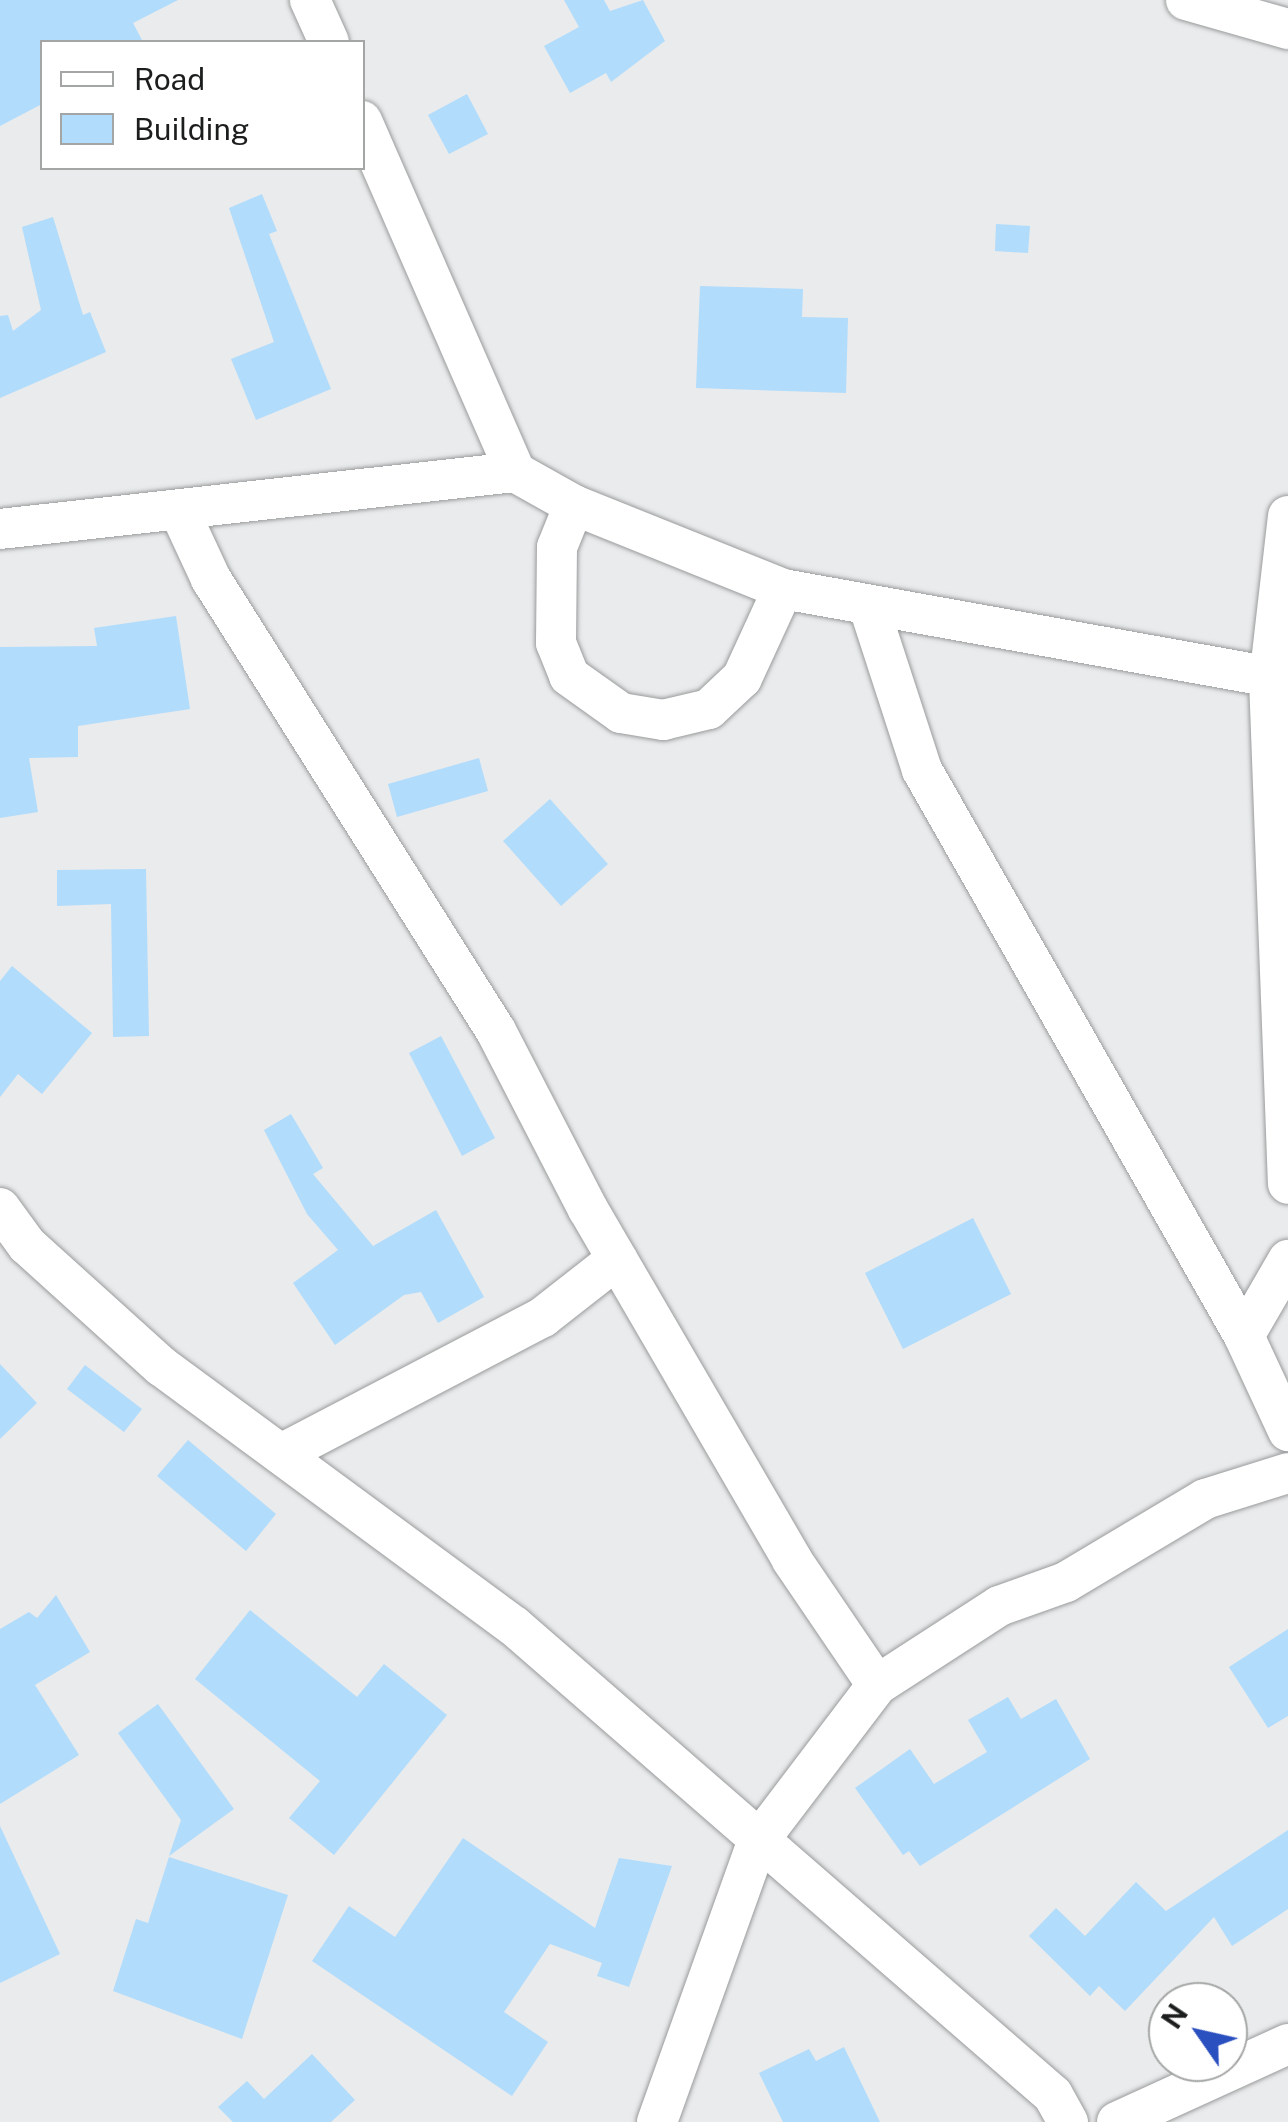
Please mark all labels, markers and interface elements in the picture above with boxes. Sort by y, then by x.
legend [40,40,365,170]
text: Road [134,61,205,97]
text: Building [134,111,249,147]
north arrow [1148,1982,1248,2082]
text: N [1155,1998,1194,2034]

